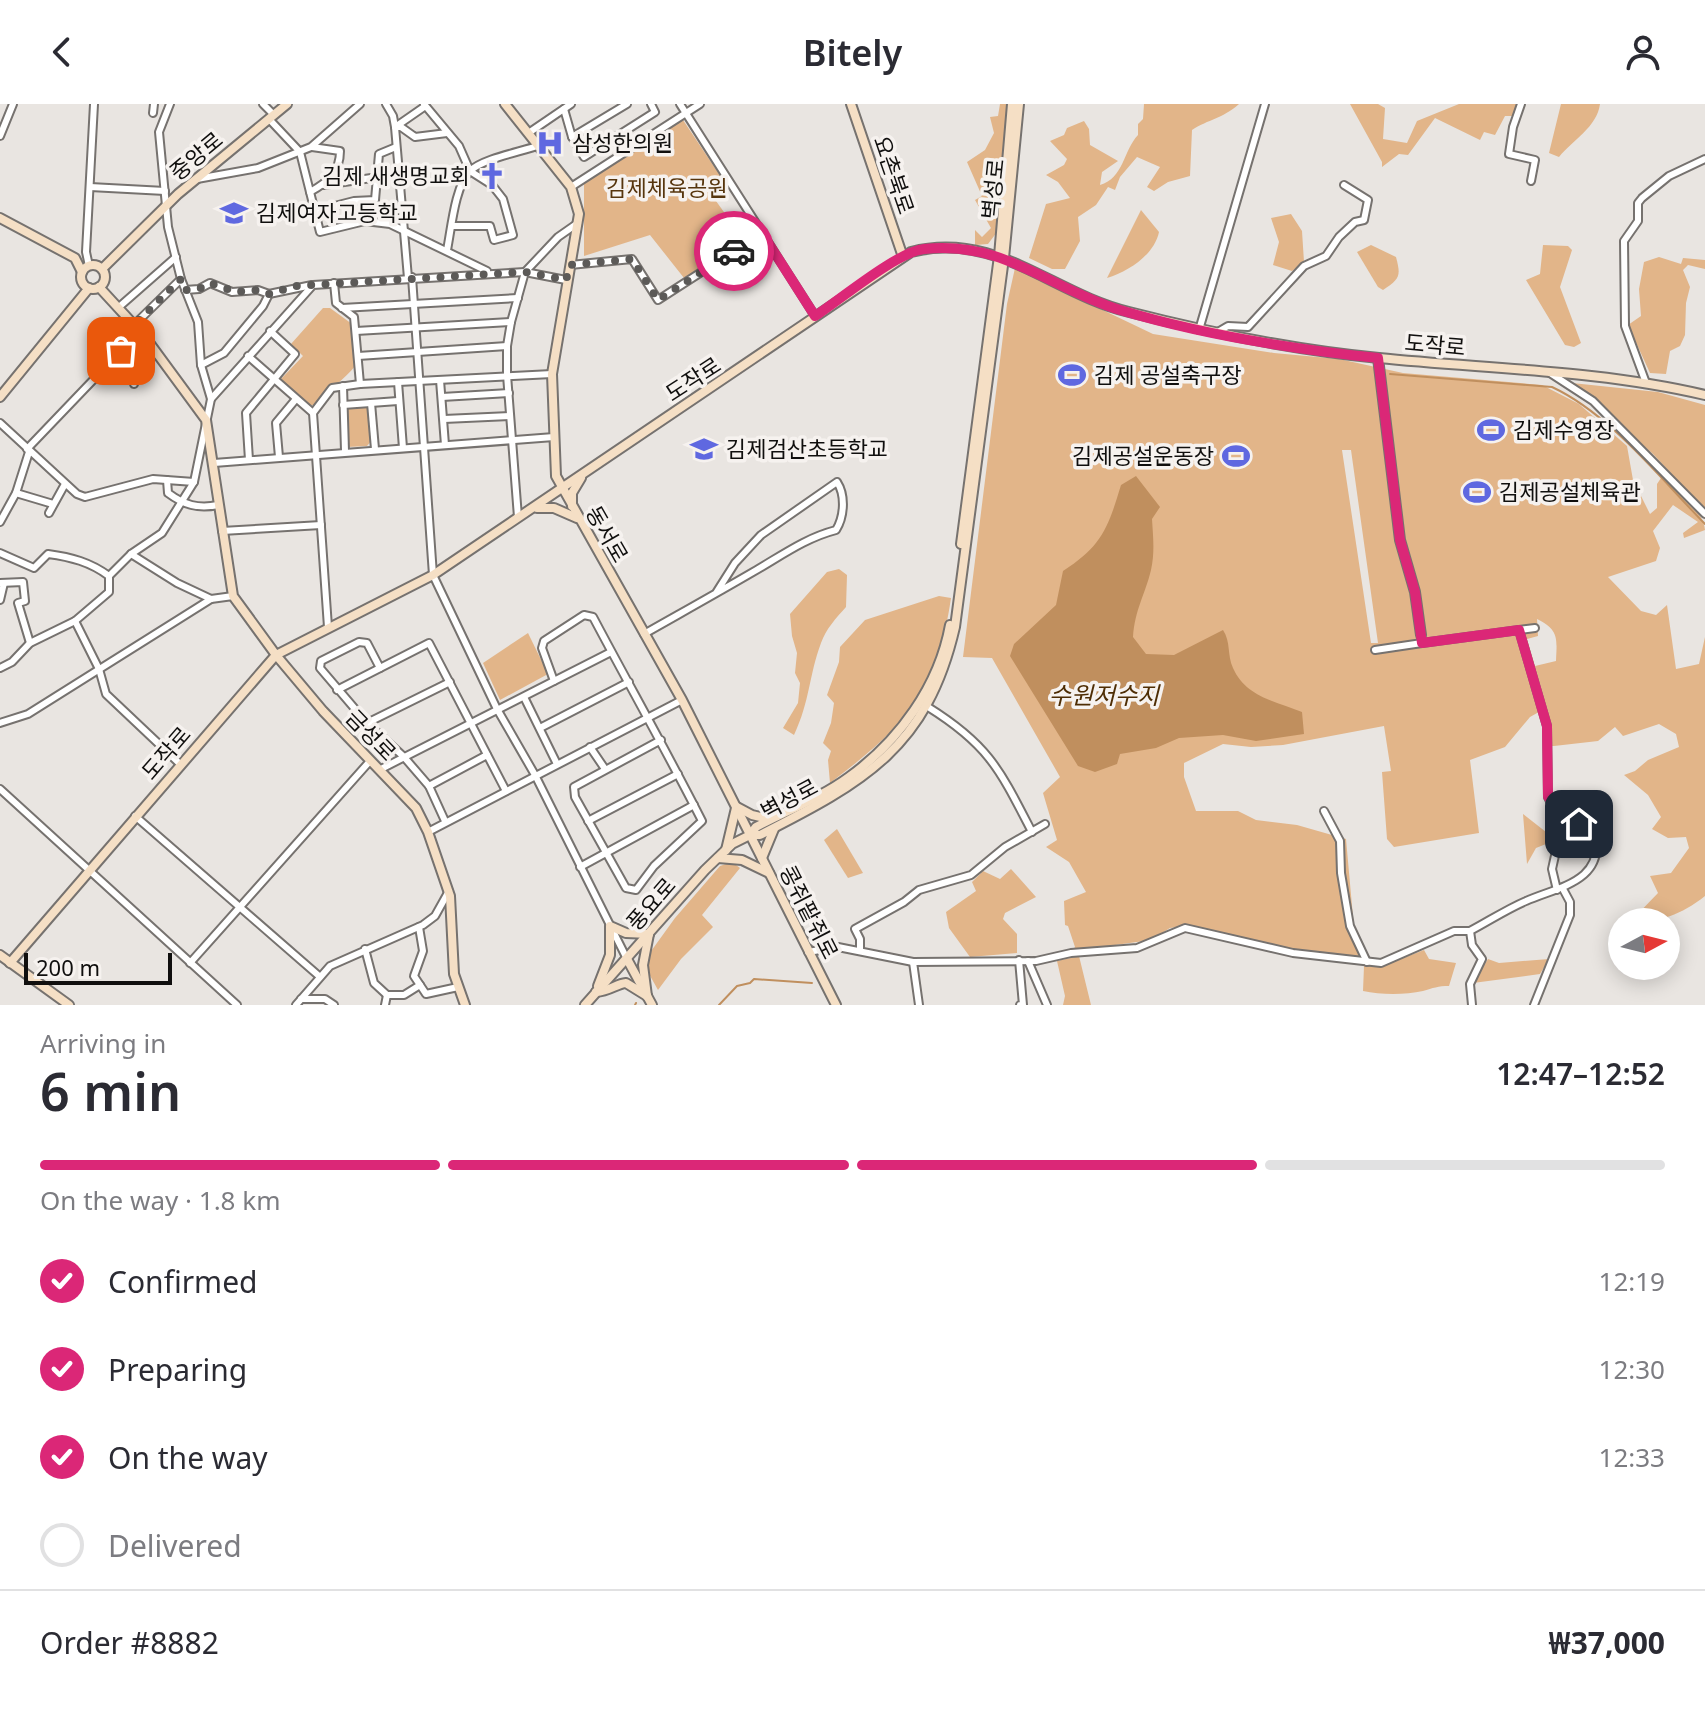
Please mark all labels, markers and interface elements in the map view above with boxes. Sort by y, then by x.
text: Bitely [803,28,902,77]
icon: back [40,30,84,74]
icon: person [1621,30,1665,74]
street label: 중앙로 [162,124,228,186]
place label: 삼성한의원 [572,127,673,157]
hospital icon: 삼성한의원 [535,128,565,158]
street label: 요촌북로 [868,132,922,218]
street label: 벽성로 [974,157,1010,221]
place label: 김제 새생명교회 [323,160,470,190]
church icon: 김제 새생명교회 [477,161,507,191]
park label: 김제체육공원 [606,172,728,202]
place label: 김제여자고등학교 [256,197,418,227]
school or university icon: 김제여자고등학교 [219,198,249,228]
courier [694,211,774,291]
icon: car [712,229,756,273]
pin [87,317,155,385]
street label: 도작로 [1404,326,1467,362]
icon: bag [99,329,143,373]
street label: 도작로 [659,349,726,407]
place label: 김제 공설축구장 [1094,359,1241,389]
sports icon: 김제 공설축구장 [1057,360,1087,390]
place label: 김제수영장 [1513,414,1614,444]
sports icon: 김제수영장 [1476,415,1506,445]
place label: 김제검산초등학교 [726,433,888,463]
school or university icon: 김제검산초등학교 [689,434,719,464]
place label: 김제공설운동장 [1072,440,1214,470]
sports icon: 김제공설운동장 [1221,441,1251,471]
place label: 김제공설체육관 [1499,476,1641,506]
sports icon: 김제공설체육관 [1462,477,1492,507]
street label: 동서로 [580,500,636,567]
water label: 수원저수지 [1049,678,1161,711]
street label: 금성로 [340,702,404,767]
street label: 도작로 [134,720,196,785]
street label: 벽성로 [755,771,822,826]
pin [1545,790,1613,858]
icon: home [1557,802,1601,846]
street label: 콩쥐팥쥐로 [774,860,846,963]
street label: 풍요로 [619,871,681,936]
north arrow [1608,908,1680,980]
map controls [1608,908,1680,980]
scale bar [24,949,172,985]
text: 200 m [36,952,100,982]
text: Arriving in [40,1025,166,1061]
text: 12:47–12:52 [1496,1053,1665,1094]
text: 6 min [40,1055,181,1126]
text: On the way · 1.8 km [40,1182,280,1218]
icon: check [40,1259,84,1303]
text: Confirmed [108,1261,258,1302]
text: 12:19 [1599,1263,1665,1299]
icon: check [40,1347,84,1391]
text: Preparing [108,1349,247,1390]
text: 12:30 [1599,1351,1665,1387]
icon: check [40,1435,84,1479]
text: On the way [108,1437,268,1478]
text: 12:33 [1599,1439,1665,1475]
text: Delivered [108,1525,242,1566]
text: Order #8882 [40,1622,219,1663]
text: ₩37,000 [1549,1622,1665,1663]

